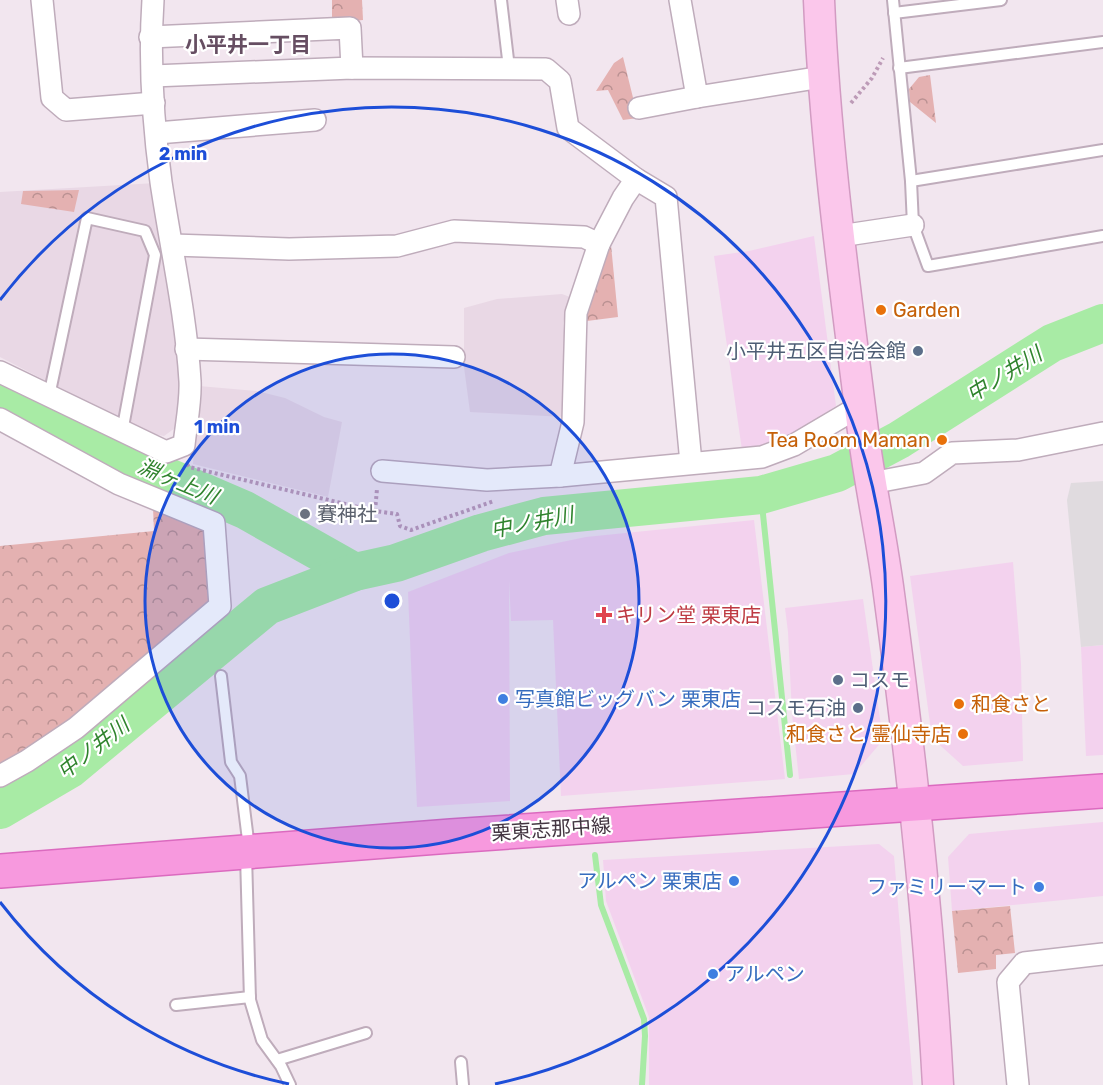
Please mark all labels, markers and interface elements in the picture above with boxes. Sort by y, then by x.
district label: 小平井一丁目 [185,32,311,57]
text: 2 min [159,143,207,165]
place label: Garden [893,298,960,322]
marker: Garden [874,303,888,317]
place label: 小平井五区自治会館 [726,339,906,363]
water label: 中ノ井川 [962,340,1048,407]
marker: 小平井五区自治会館 [911,344,925,358]
text: 1 min [194,416,240,438]
place label: Tea Room Maman [767,428,930,452]
marker: Tea Room Maman [935,433,949,447]
water label: 淵ヶ上川 [134,453,223,510]
water label: 中ノ井川 [488,501,578,542]
place label: 賽神社 [317,502,377,526]
marker: 賽神社 [298,507,312,521]
centre of rings [382,591,402,611]
place label: キリン堂 栗東店 [616,603,761,627]
marker: キリン堂 栗東店 [597,608,611,622]
place label: コスモ [850,668,910,692]
marker: コスモ [831,673,845,687]
place label: 写真館ビッグバン 栗東店 [515,687,741,711]
marker: 写真館ビッグバン 栗東店 [496,692,510,706]
place label: 和食さと [971,692,1051,716]
place label: コスモ石油 [746,696,846,720]
marker: 和食さと [952,697,966,711]
marker: コスモ石油 [851,701,865,715]
water label: 中ノ井川 [52,711,135,784]
place label: 和食さと 霊仙寺店 [786,722,951,746]
marker: 和食さと 霊仙寺店 [956,727,970,741]
street label: 栗東志那中線 [490,813,612,845]
place label: アルペン 栗東店 [577,869,722,893]
marker: アルペン 栗東店 [727,874,741,888]
place label: ファミリーマート [867,875,1027,899]
marker: ファミリーマート [1032,880,1046,894]
place label: アルペン [725,962,805,986]
marker: アルペン [706,967,720,981]

